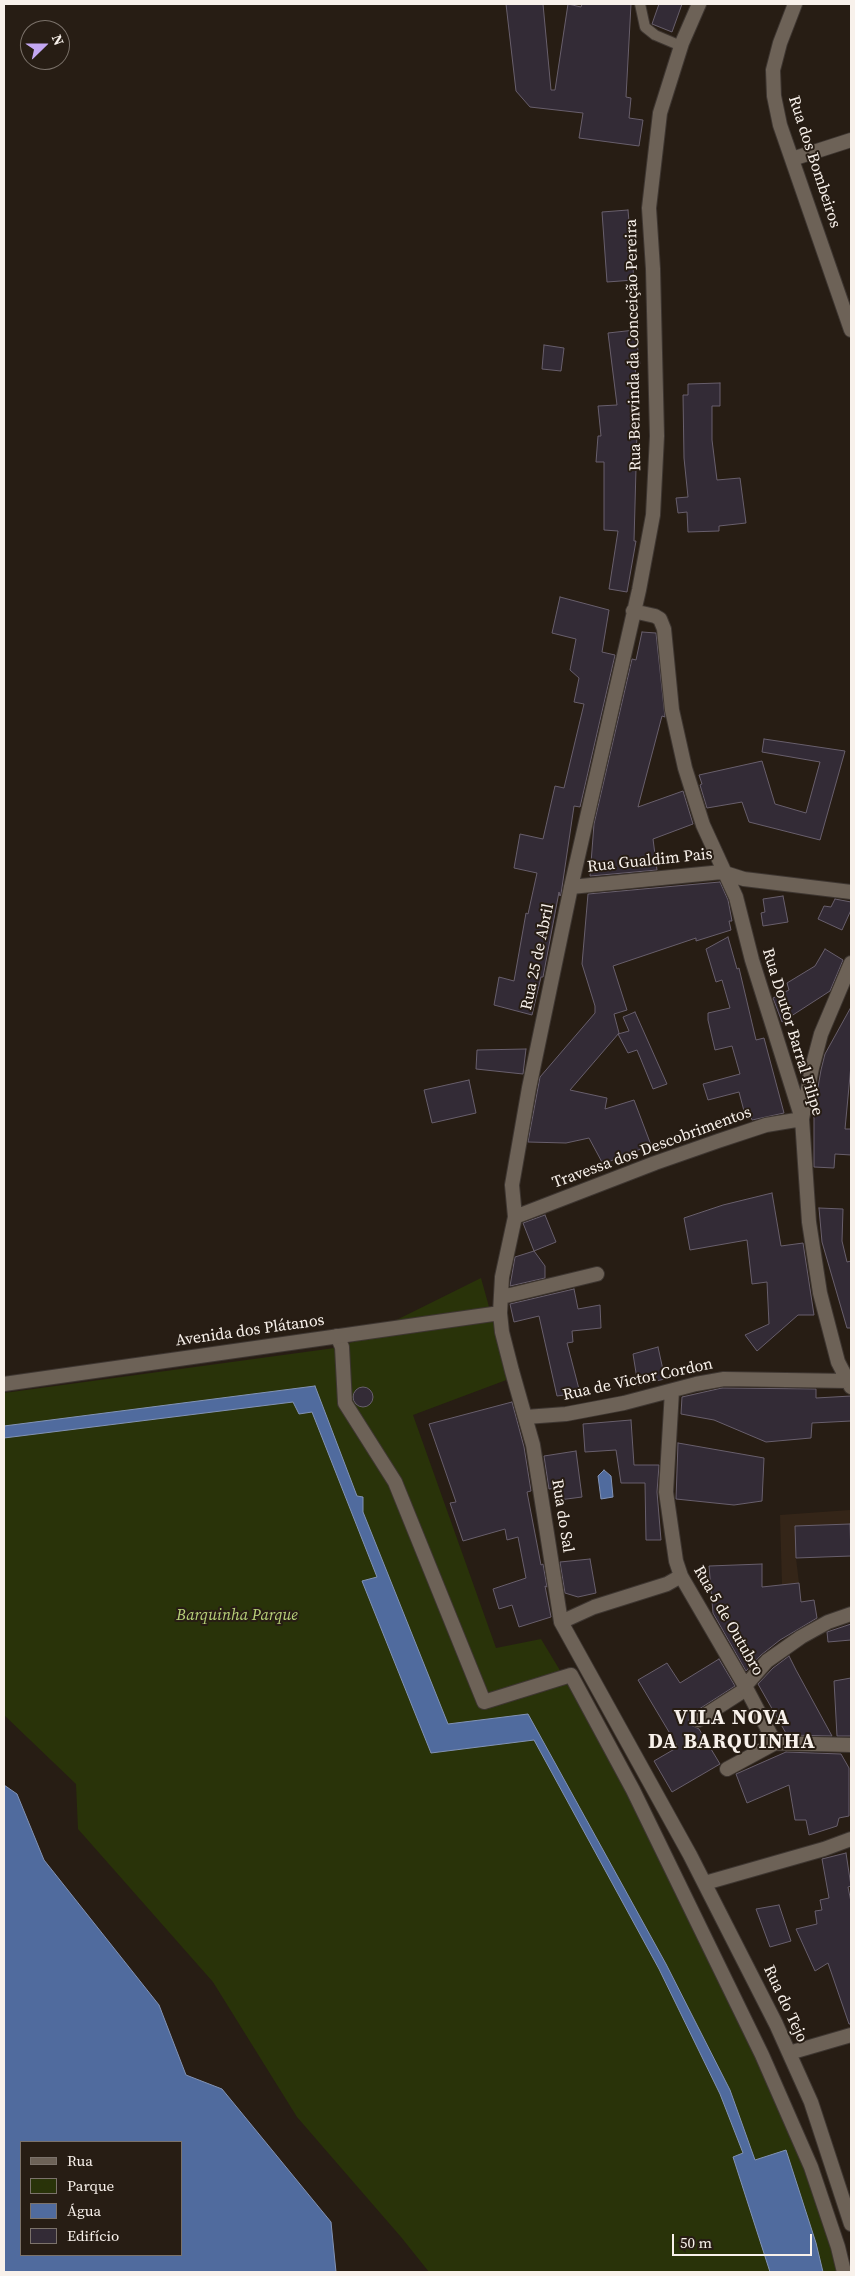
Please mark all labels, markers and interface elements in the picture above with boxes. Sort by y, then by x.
north arrow [20,20,70,70]
text: N [47,31,69,48]
street label: Rua dos Bombeiros [784,94,844,230]
street label: Rua Benvinda da Conceição Pereira [622,219,646,471]
street label: Rua Gualdim Pais [586,845,714,877]
street label: Rua 25 de Abril [517,902,559,1012]
street label: Rua Doutor Barral Filipe [757,946,827,1118]
street label: Travessa dos Descobrimentos [550,1103,754,1193]
street label: Avenida dos Plátanos [174,1311,326,1351]
street label: Rua de Victor Cordon [561,1355,715,1405]
street label: Rua do Sal [547,1478,577,1554]
street label: Rua 5 de Outubro [689,1563,767,1679]
park label: Barquinha Parque [176,1606,298,1626]
district label: VILA NOVA DA BARQUINHA [647,1706,817,1756]
street label: Rua do Tejo [759,1962,811,2046]
legend [20,2141,182,2256]
text: Rua [67,2150,93,2171]
text: Parque [67,2175,114,2196]
text: Água [67,2200,101,2221]
scale bar [675,2224,815,2256]
text: Edifício [67,2225,119,2246]
text: 50 m [680,2232,712,2253]

